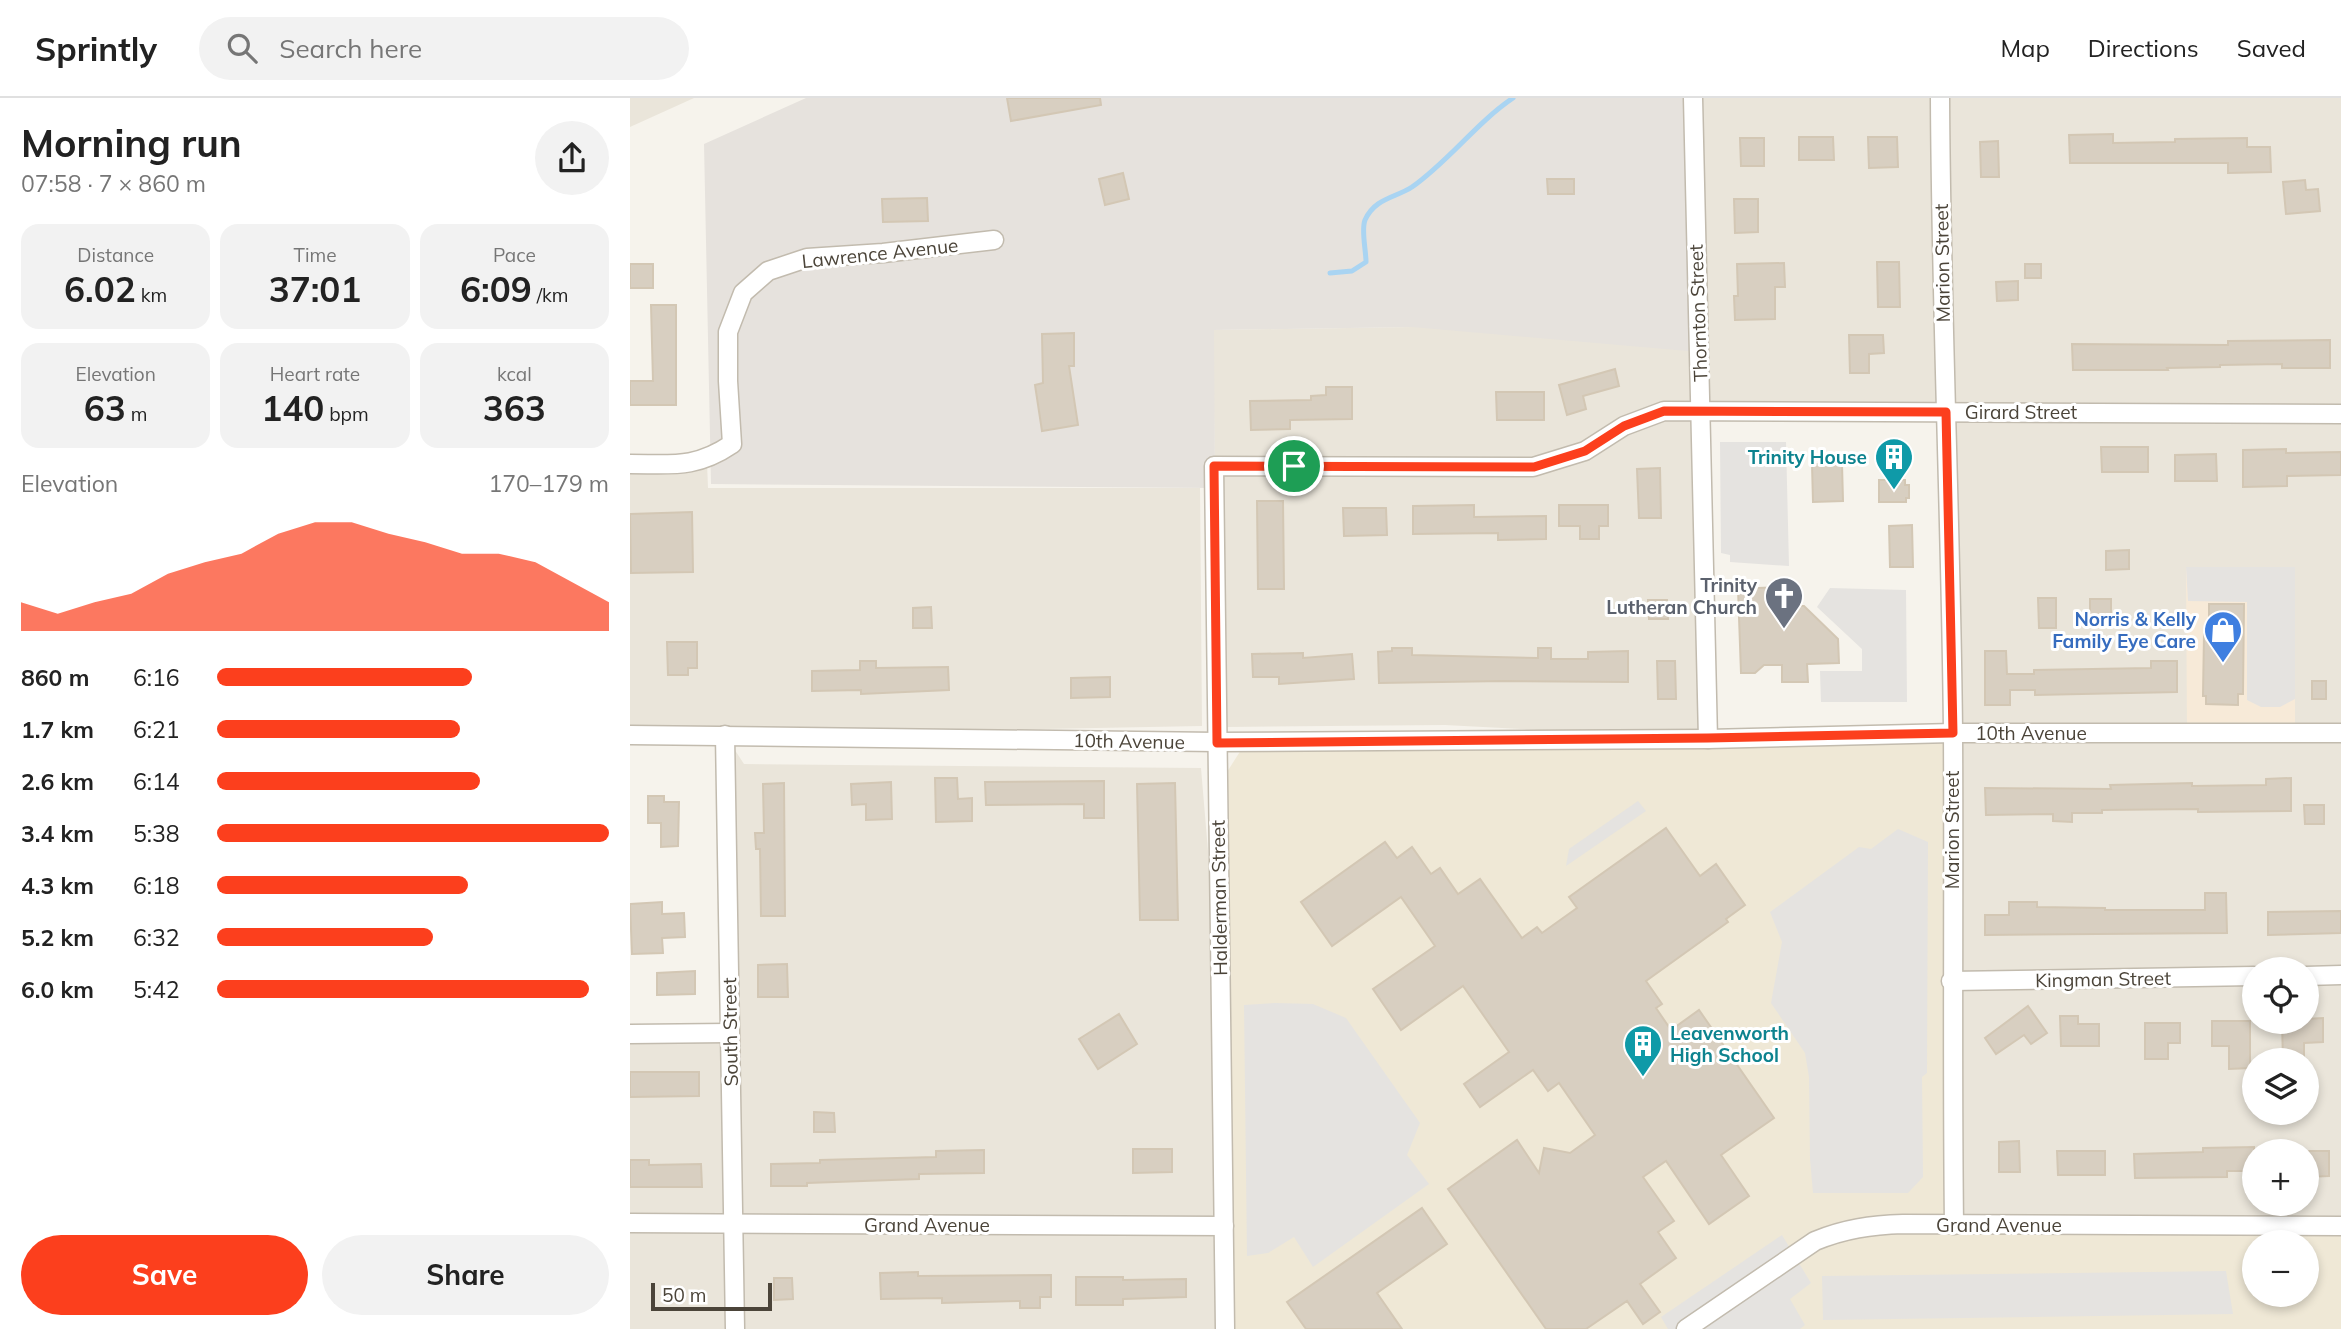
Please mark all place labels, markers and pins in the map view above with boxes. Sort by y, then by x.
pin [1264,436,1324,496]
building icon: Trinity House [1873,436,1915,491]
place label: Trinity House [1748,445,1867,469]
place label: Trinity Lutheran Church [1606,573,1758,619]
church icon: Trinity Lutheran Church [1763,575,1805,630]
place label: Norris & Kelly Family Eye Care [2052,607,2197,653]
shop icon: Norris & Kelly Family Eye Care [2202,609,2244,664]
place label: Leavenworth High School [1670,1021,1789,1067]
building icon: Leavenworth High School [1622,1023,1664,1078]

